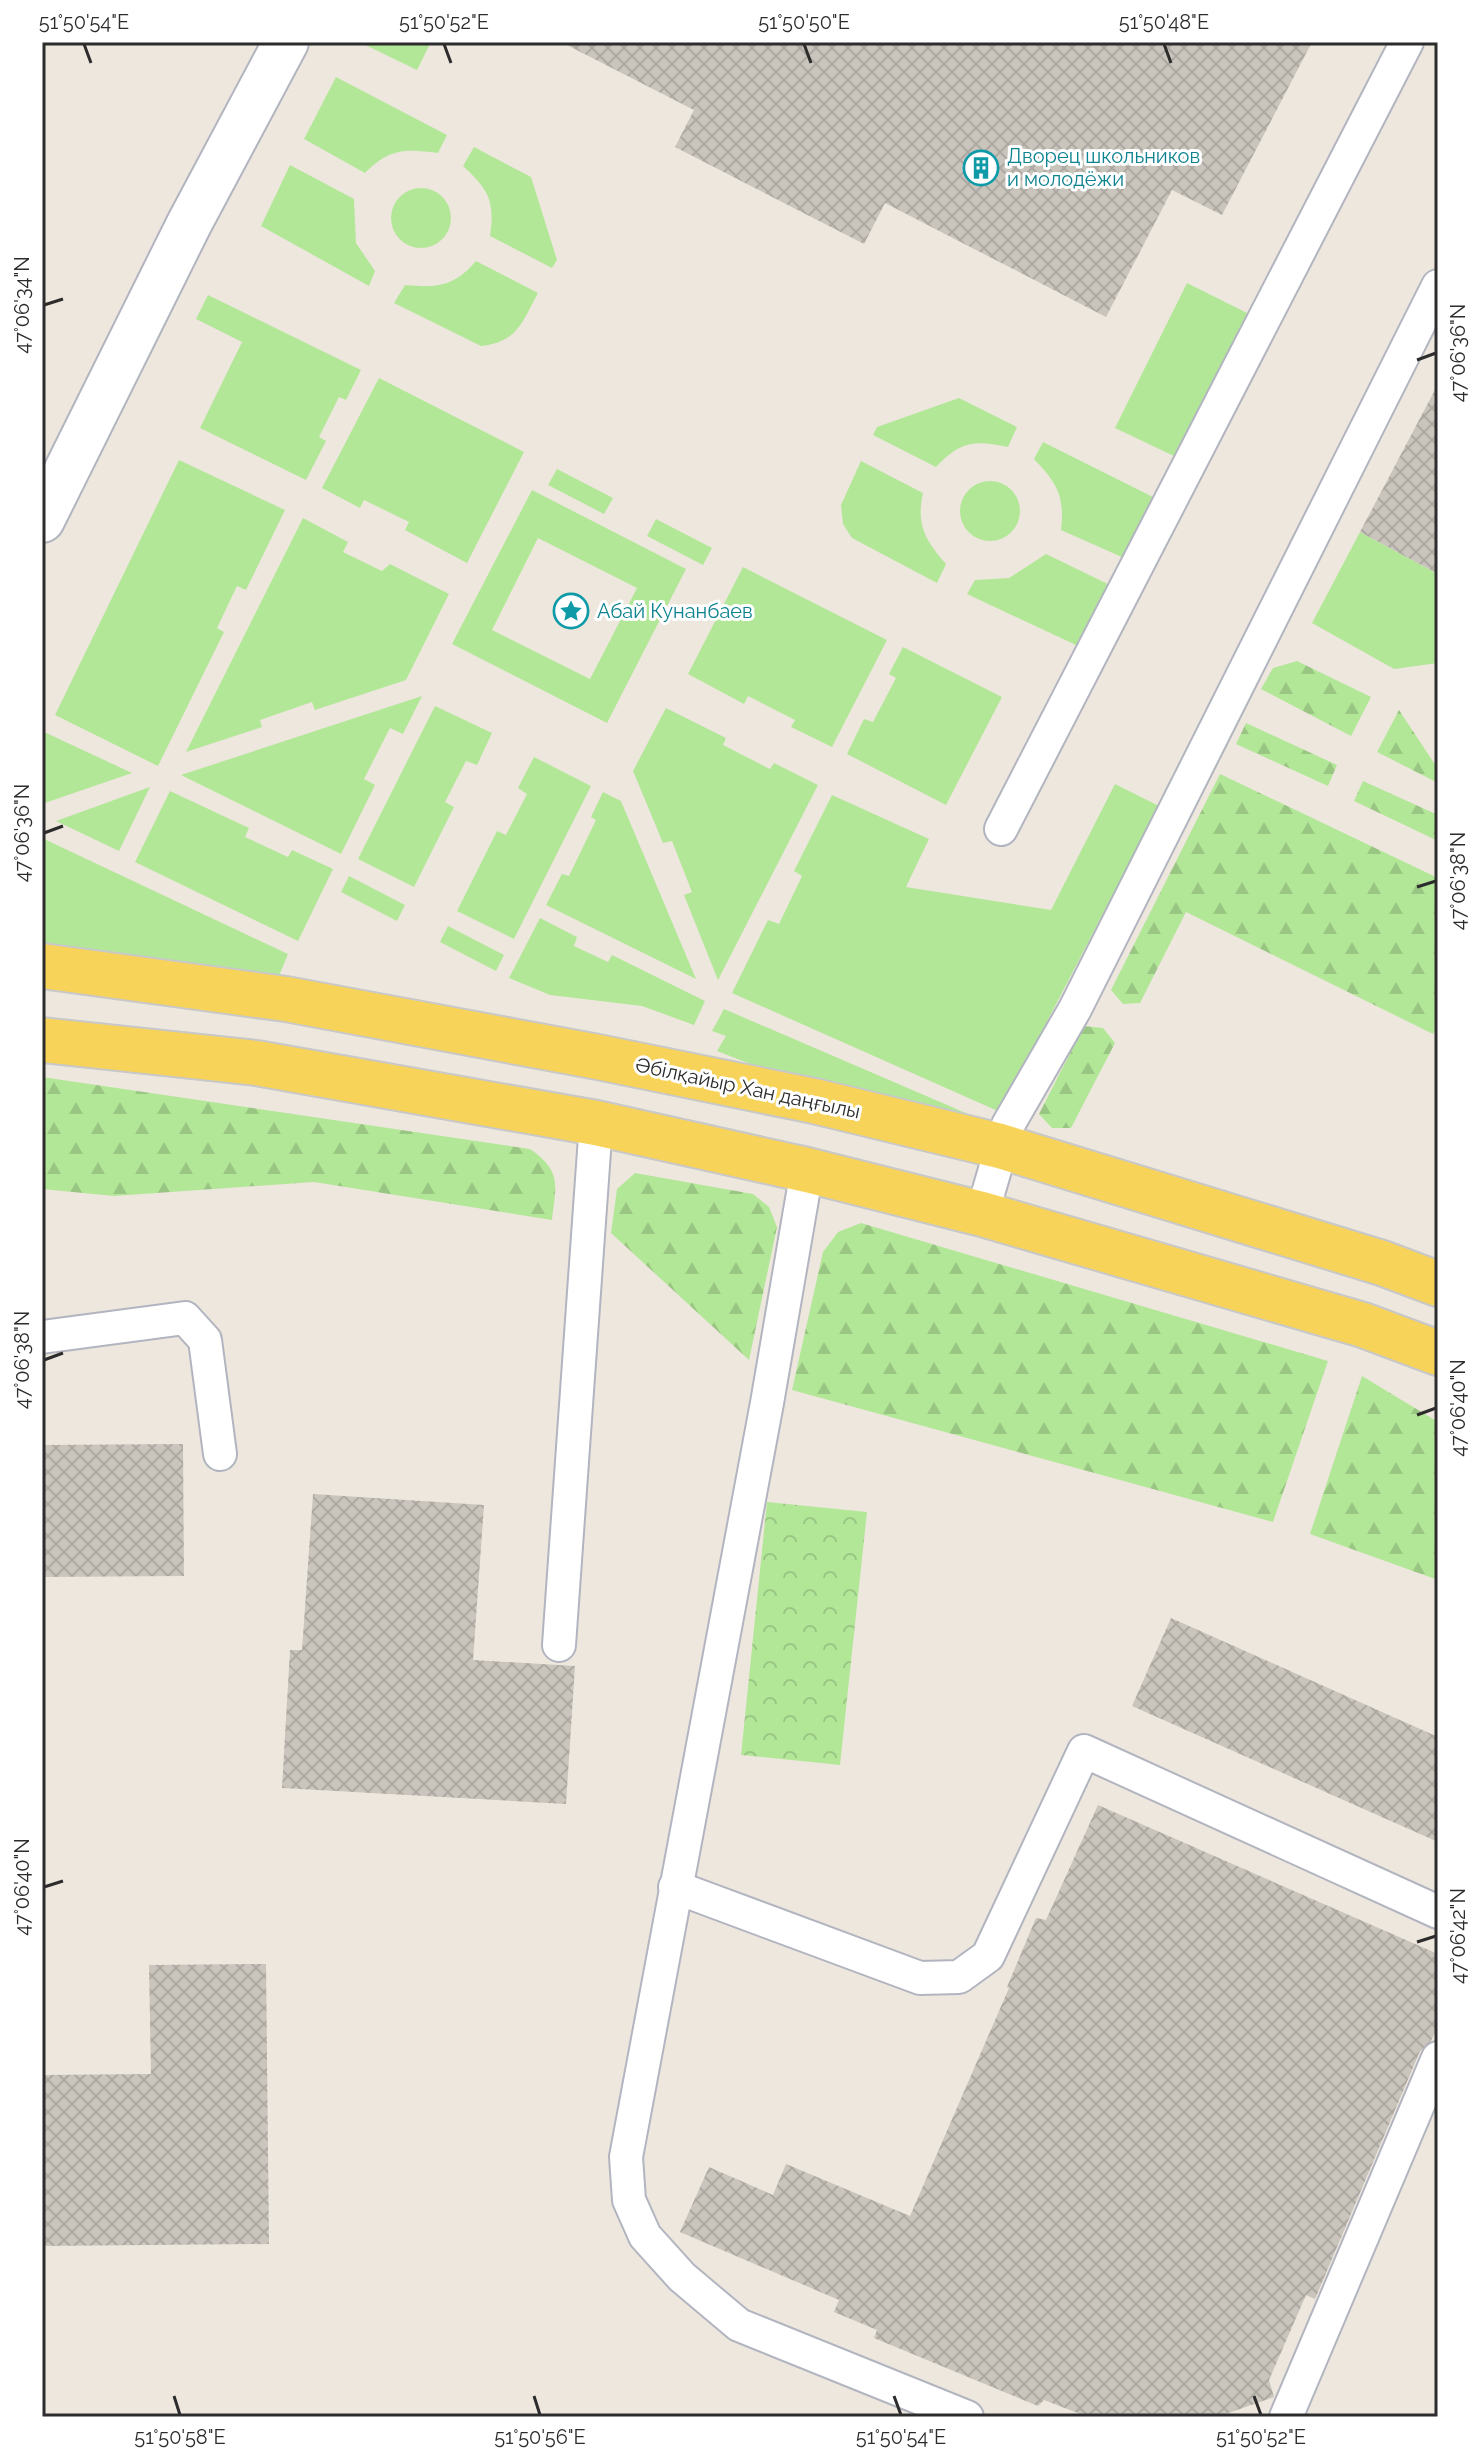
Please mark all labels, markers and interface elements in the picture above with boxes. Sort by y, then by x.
text: 51°50'54"E [39,10,129,34]
text: 51°50'52"E [399,10,489,34]
text: 51°50'50"E [758,10,850,34]
text: 51°50'48"E [1119,10,1209,34]
place label: Дворец школьников и молодёжи [1007,144,1200,191]
building icon: Дворец школьников и молодёжи [962,149,1000,187]
text: 47°06'34"N [10,256,34,354]
text: 47°06'36"N [1446,304,1470,402]
place icon: Абай Кунанбаев [552,592,590,630]
place label: Абай Кунанбаев [597,599,753,623]
text: 47°06'36"N [10,784,34,882]
text: 47°06'38"N [1446,832,1470,930]
street label: Әбілқайыр Хан даңғылы [634,1052,862,1124]
text: 47°06'38"N [10,1311,34,1409]
text: 47°06'40"N [1446,1359,1470,1457]
text: 47°06'40"N [10,1838,34,1936]
text: 47°06'42"N [1446,1888,1470,1984]
text: 51°50'58"E [134,2425,226,2449]
text: 51°50'56"E [494,2425,586,2449]
text: 51°50'54"E [856,2425,946,2449]
text: 51°50'52"E [1216,2425,1306,2449]

